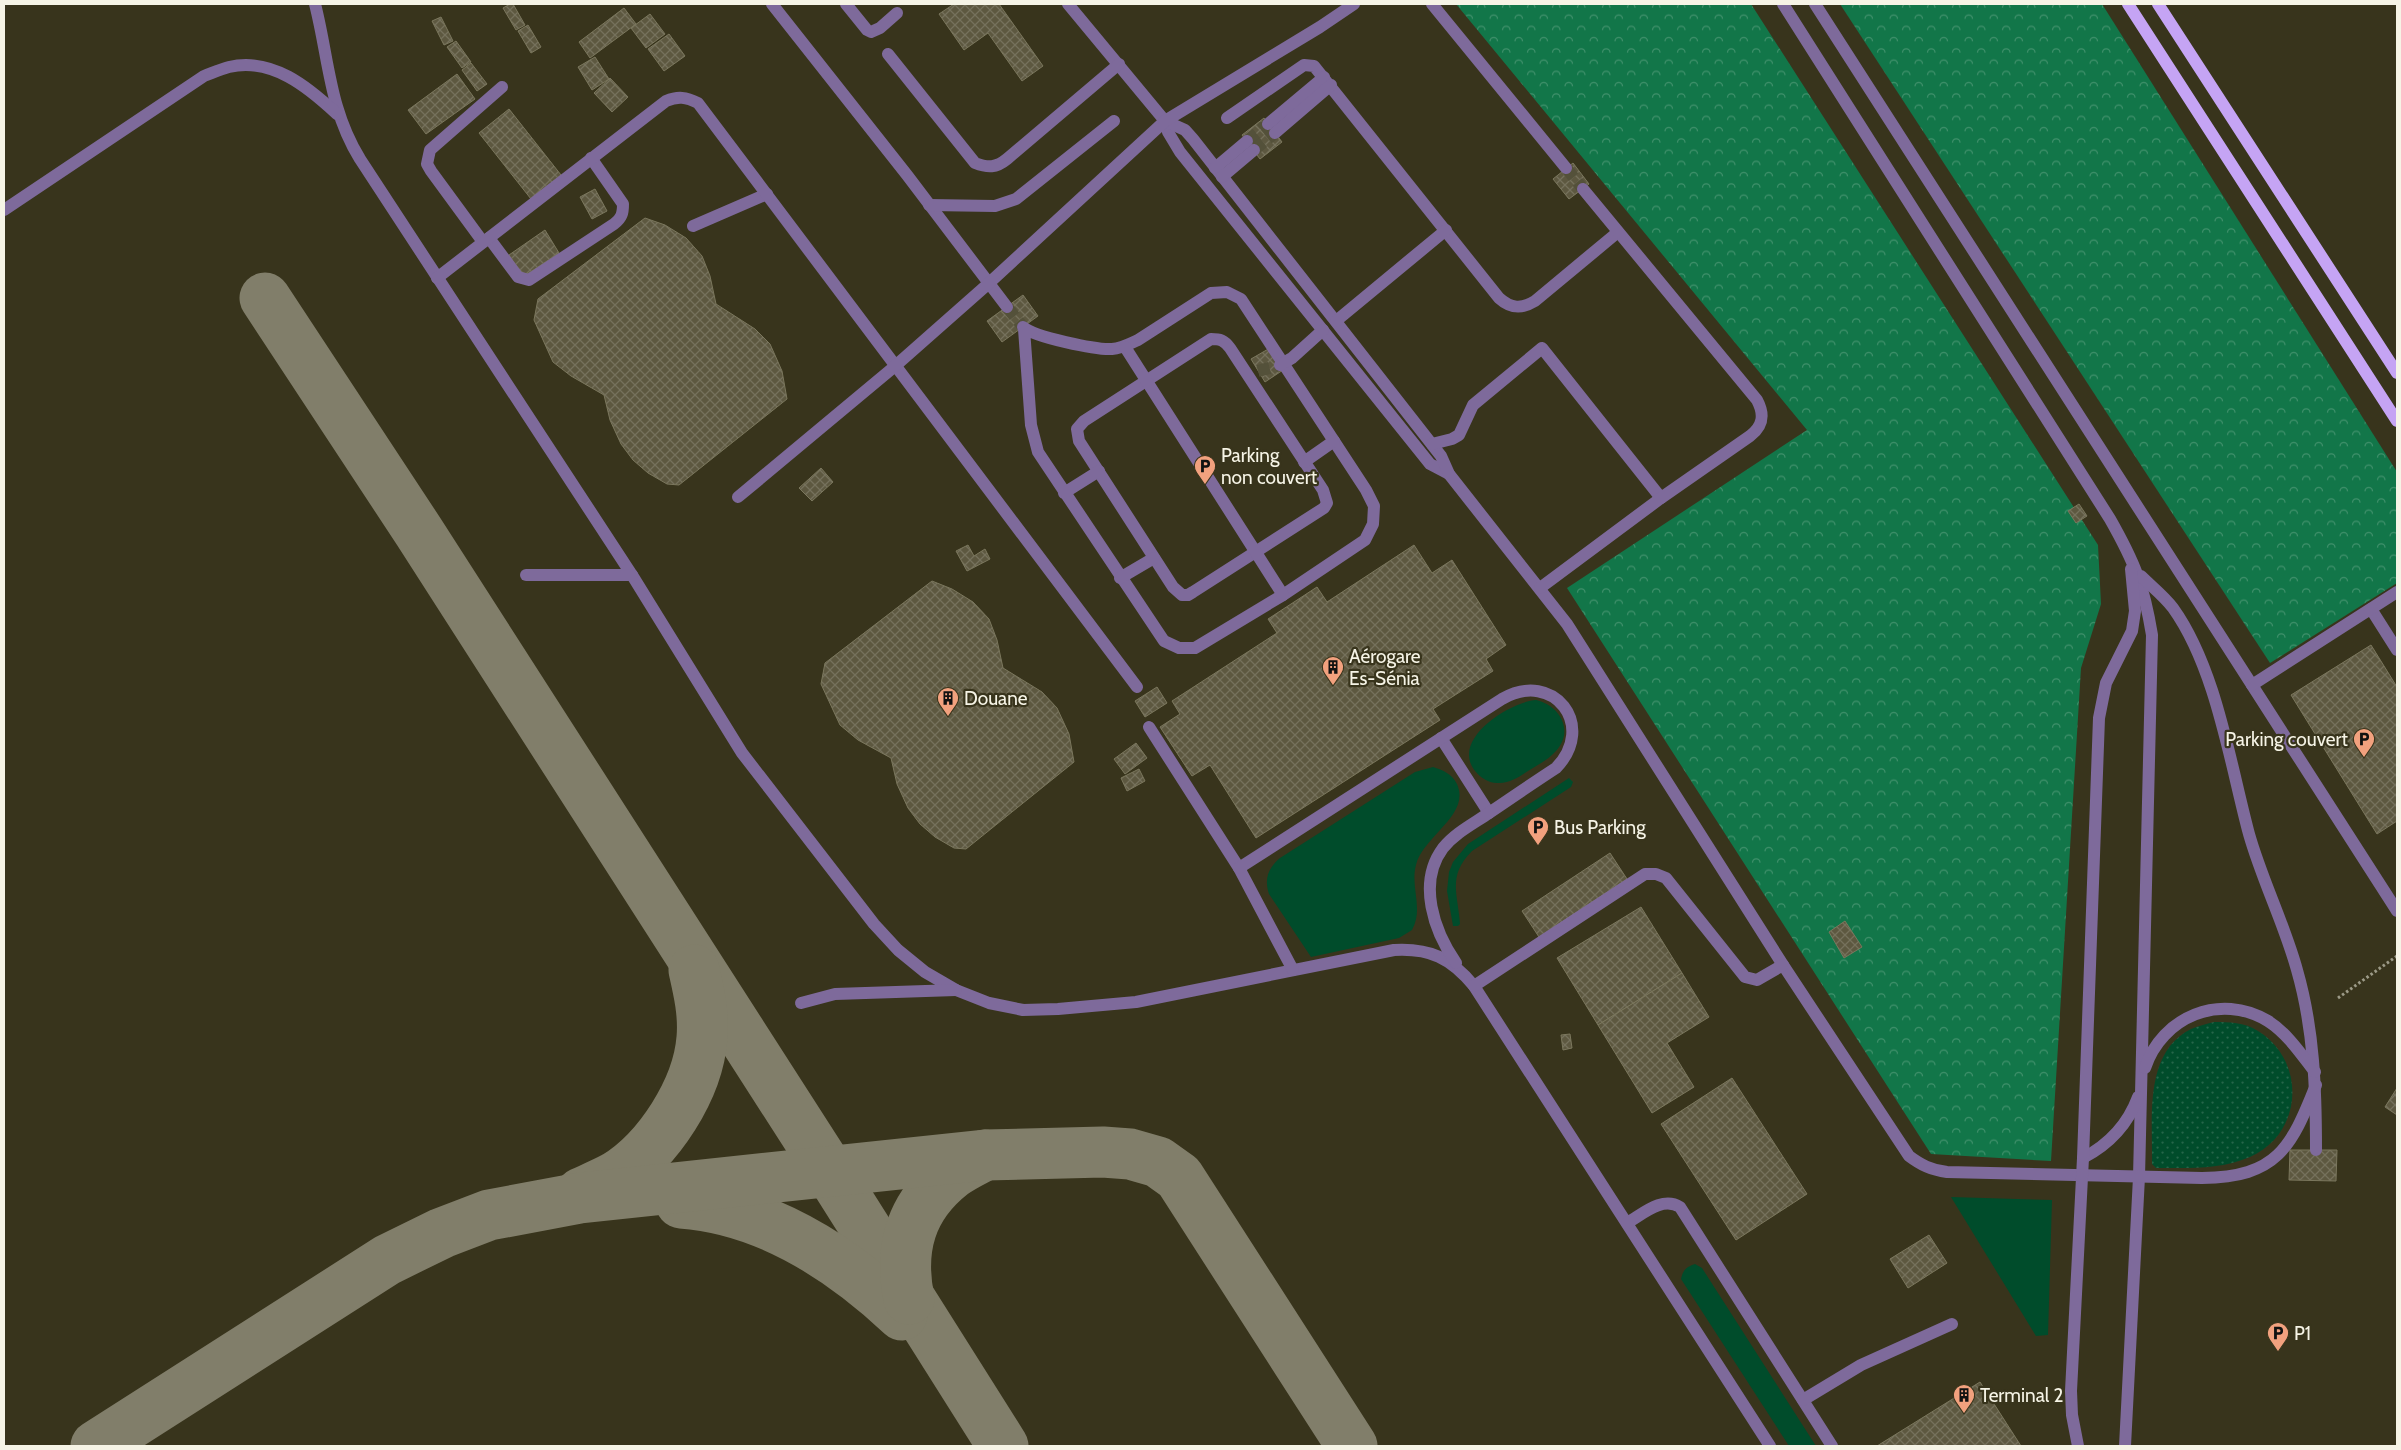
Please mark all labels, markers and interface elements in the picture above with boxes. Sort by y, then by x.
place label: Parking non couvert [1221,444,1318,489]
parking icon: Parking non couvert [1193,454,1217,485]
place label: Aérogare Es-Sénia [1349,645,1421,690]
building icon: Aérogare Es-Sénia [1321,655,1345,686]
building icon: Douane [936,686,960,717]
place label: Douane [964,687,1028,710]
parking icon: Parking couvert [2352,727,2376,758]
place label: Parking couvert [2225,728,2349,751]
parking icon: Bus Parking [1526,815,1550,846]
place label: Bus Parking [1554,816,1646,839]
parking icon: P1 [2266,1321,2290,1352]
place label: P1 [2294,1322,2311,1345]
building icon: Terminal 2 [1952,1383,1976,1414]
place label: Terminal 2 [1980,1384,2064,1407]

